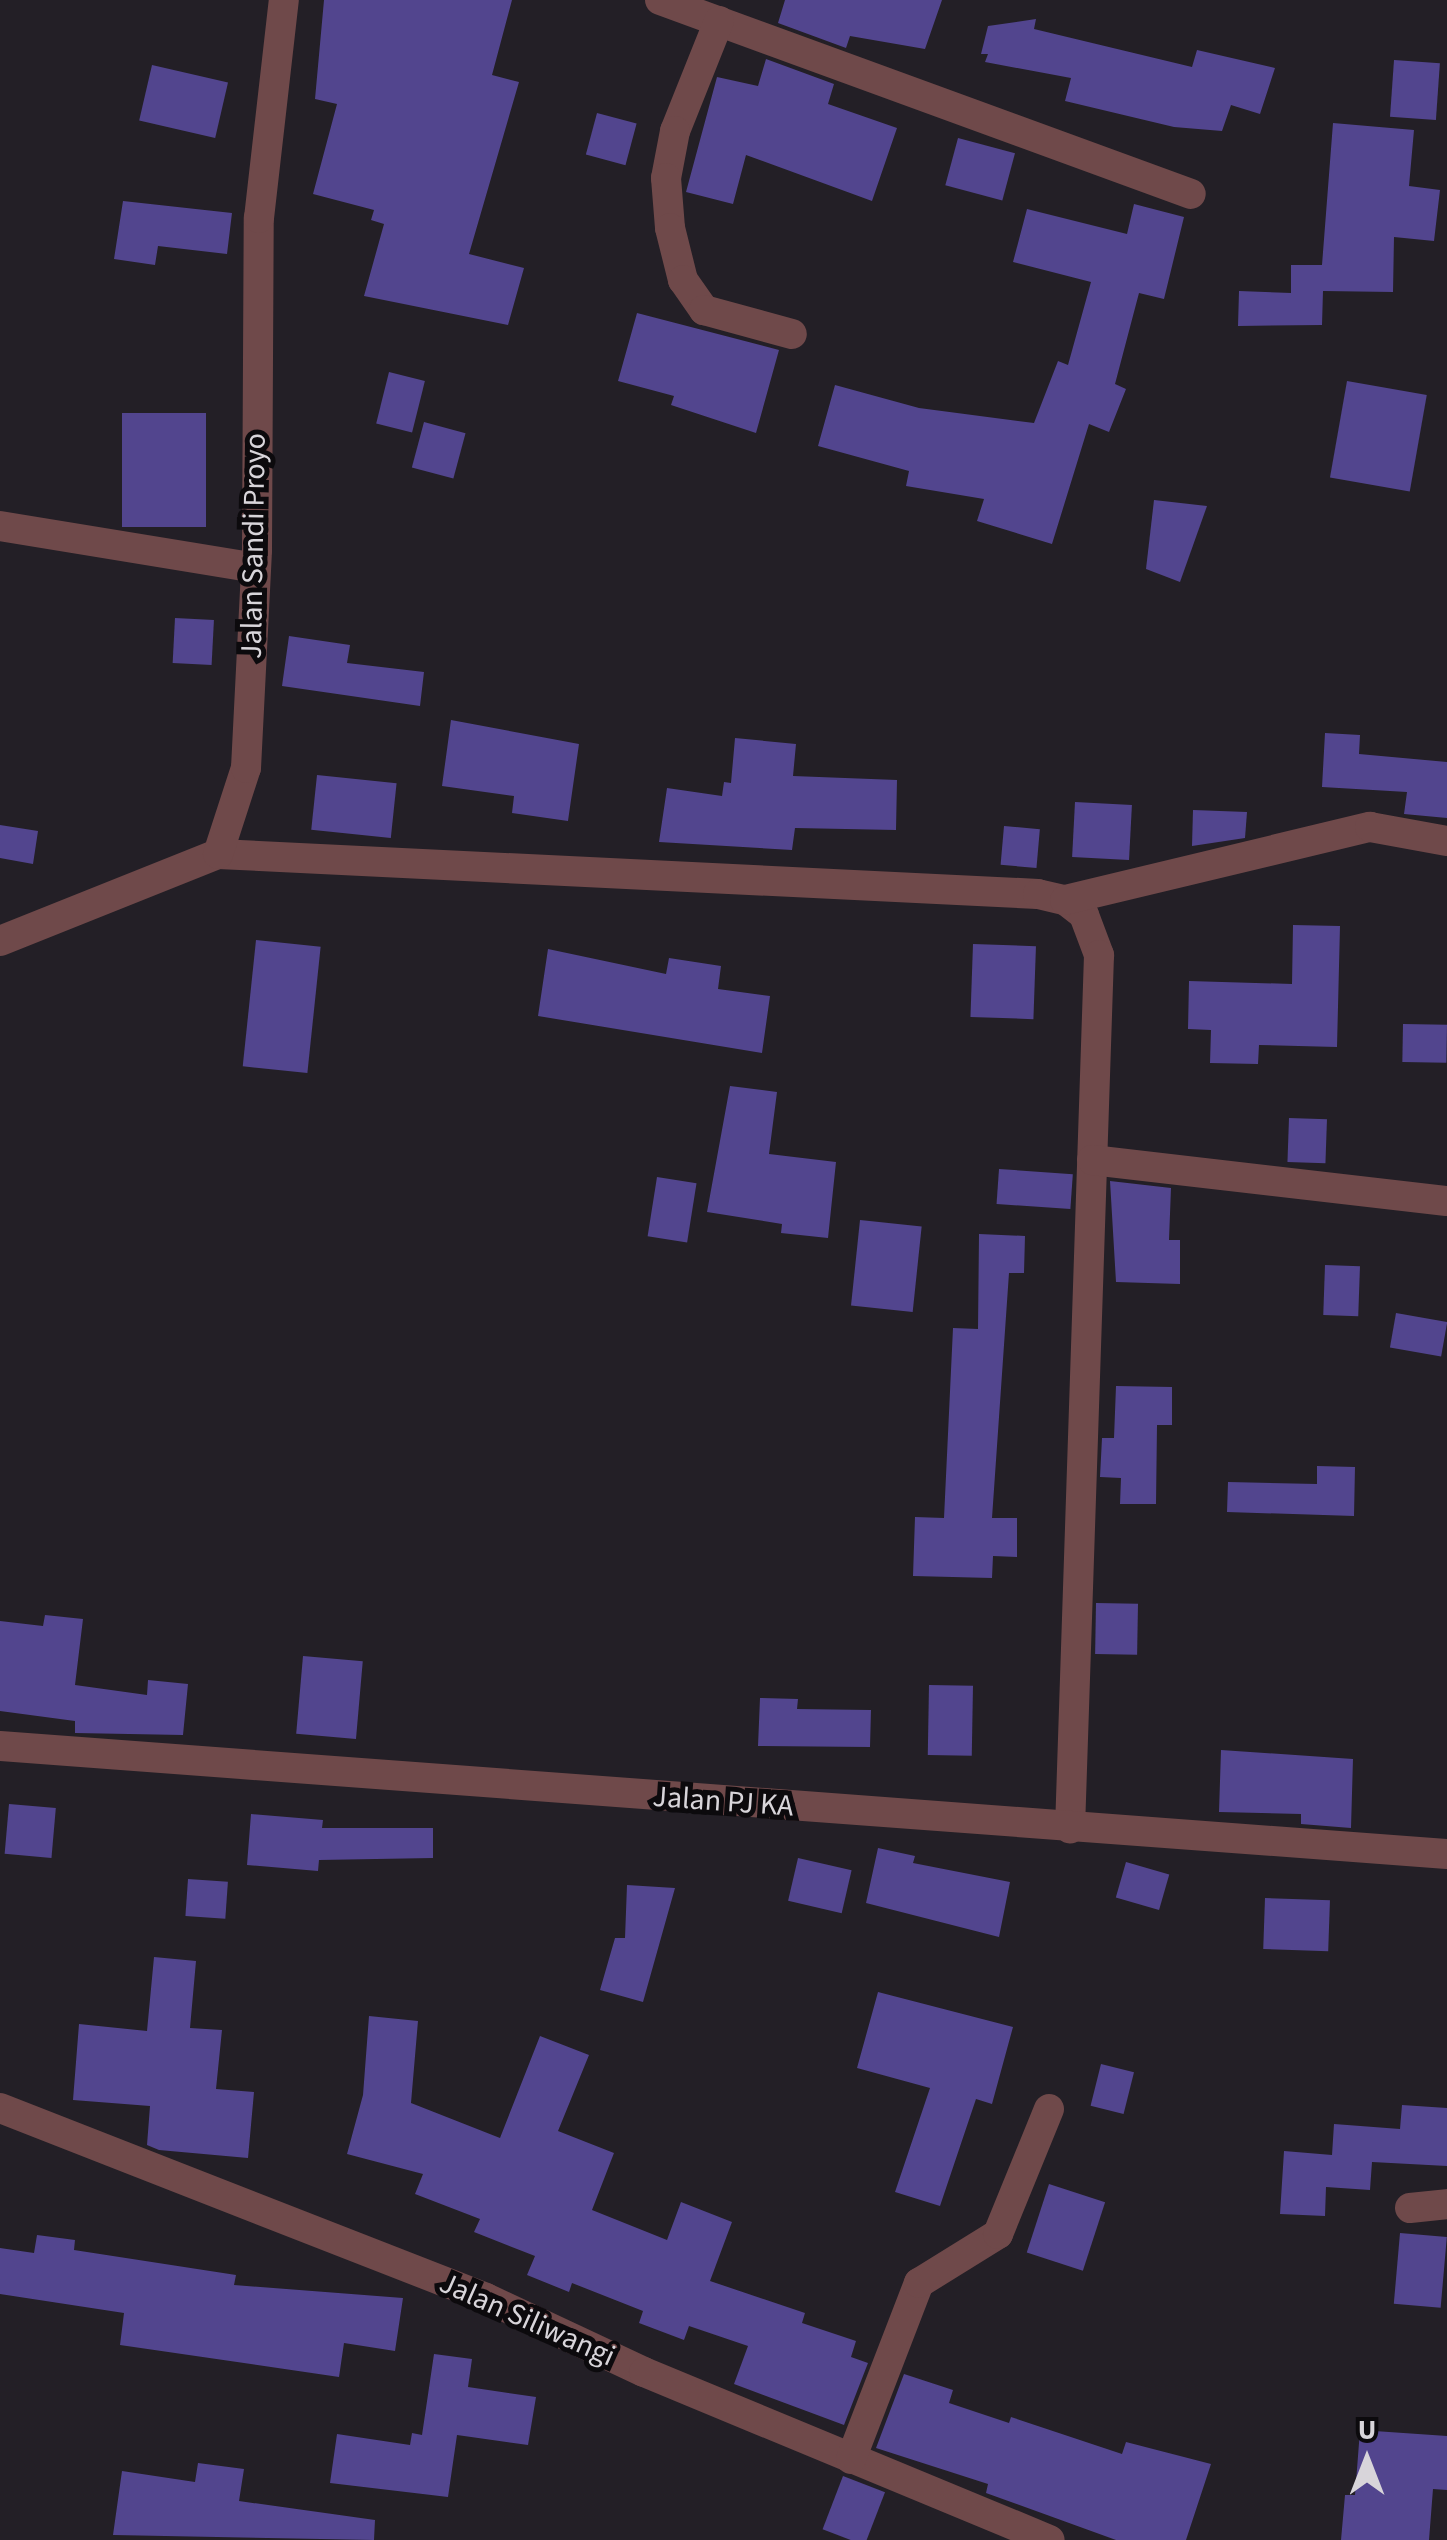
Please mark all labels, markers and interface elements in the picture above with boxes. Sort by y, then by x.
street label: Jalan Sandi Proyo [234,433,274,659]
street label: Jalan PJ KA [651,1779,795,1825]
street label: Jalan Siliwangi [434,2265,620,2375]
north arrow [1317,2410,1417,2510]
text: U [1358,2410,1376,2450]

